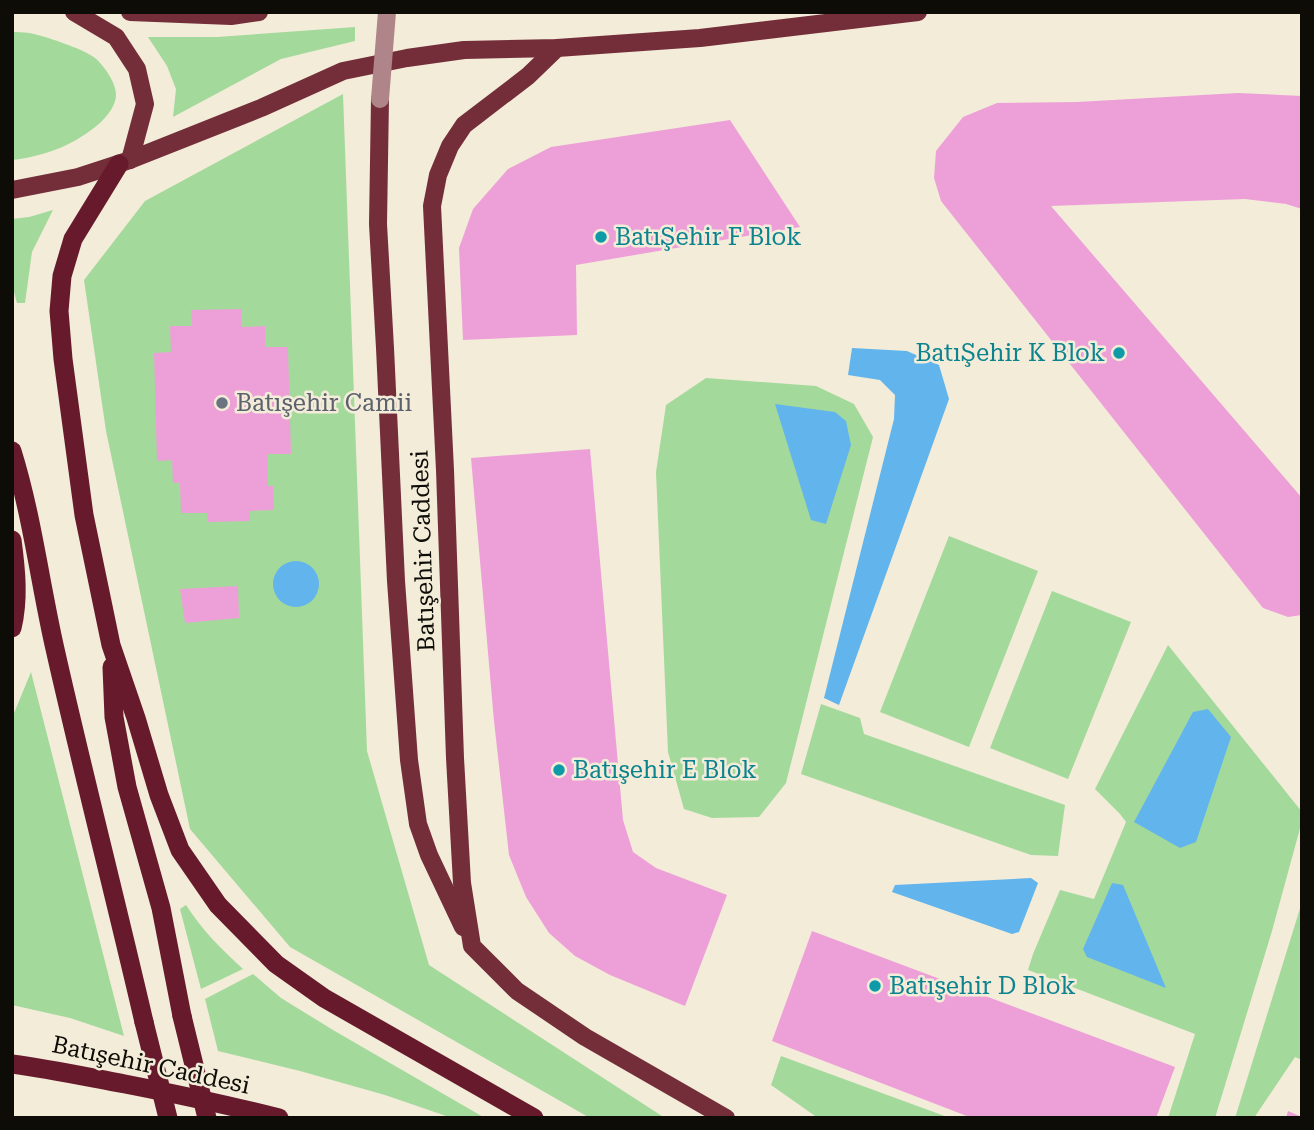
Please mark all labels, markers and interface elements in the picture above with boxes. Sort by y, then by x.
place label: BatıŞehir F Blok [615,223,802,251]
marker: BatıŞehir F Blok [593,229,609,245]
place label: BatıŞehir K Blok [915,339,1105,367]
marker: BatıŞehir K Blok [1111,345,1127,361]
place label: Batışehir Camii [236,389,413,417]
marker: Batışehir Camii [214,395,230,411]
street label: Batışehir Caddesi [405,449,441,652]
place label: Batışehir E Blok [573,756,757,784]
marker: Batışehir E Blok [551,762,567,778]
place label: Batışehir D Blok [889,972,1076,1000]
marker: Batışehir D Blok [867,978,883,994]
street label: Batışehir Caddesi [49,1030,253,1100]

